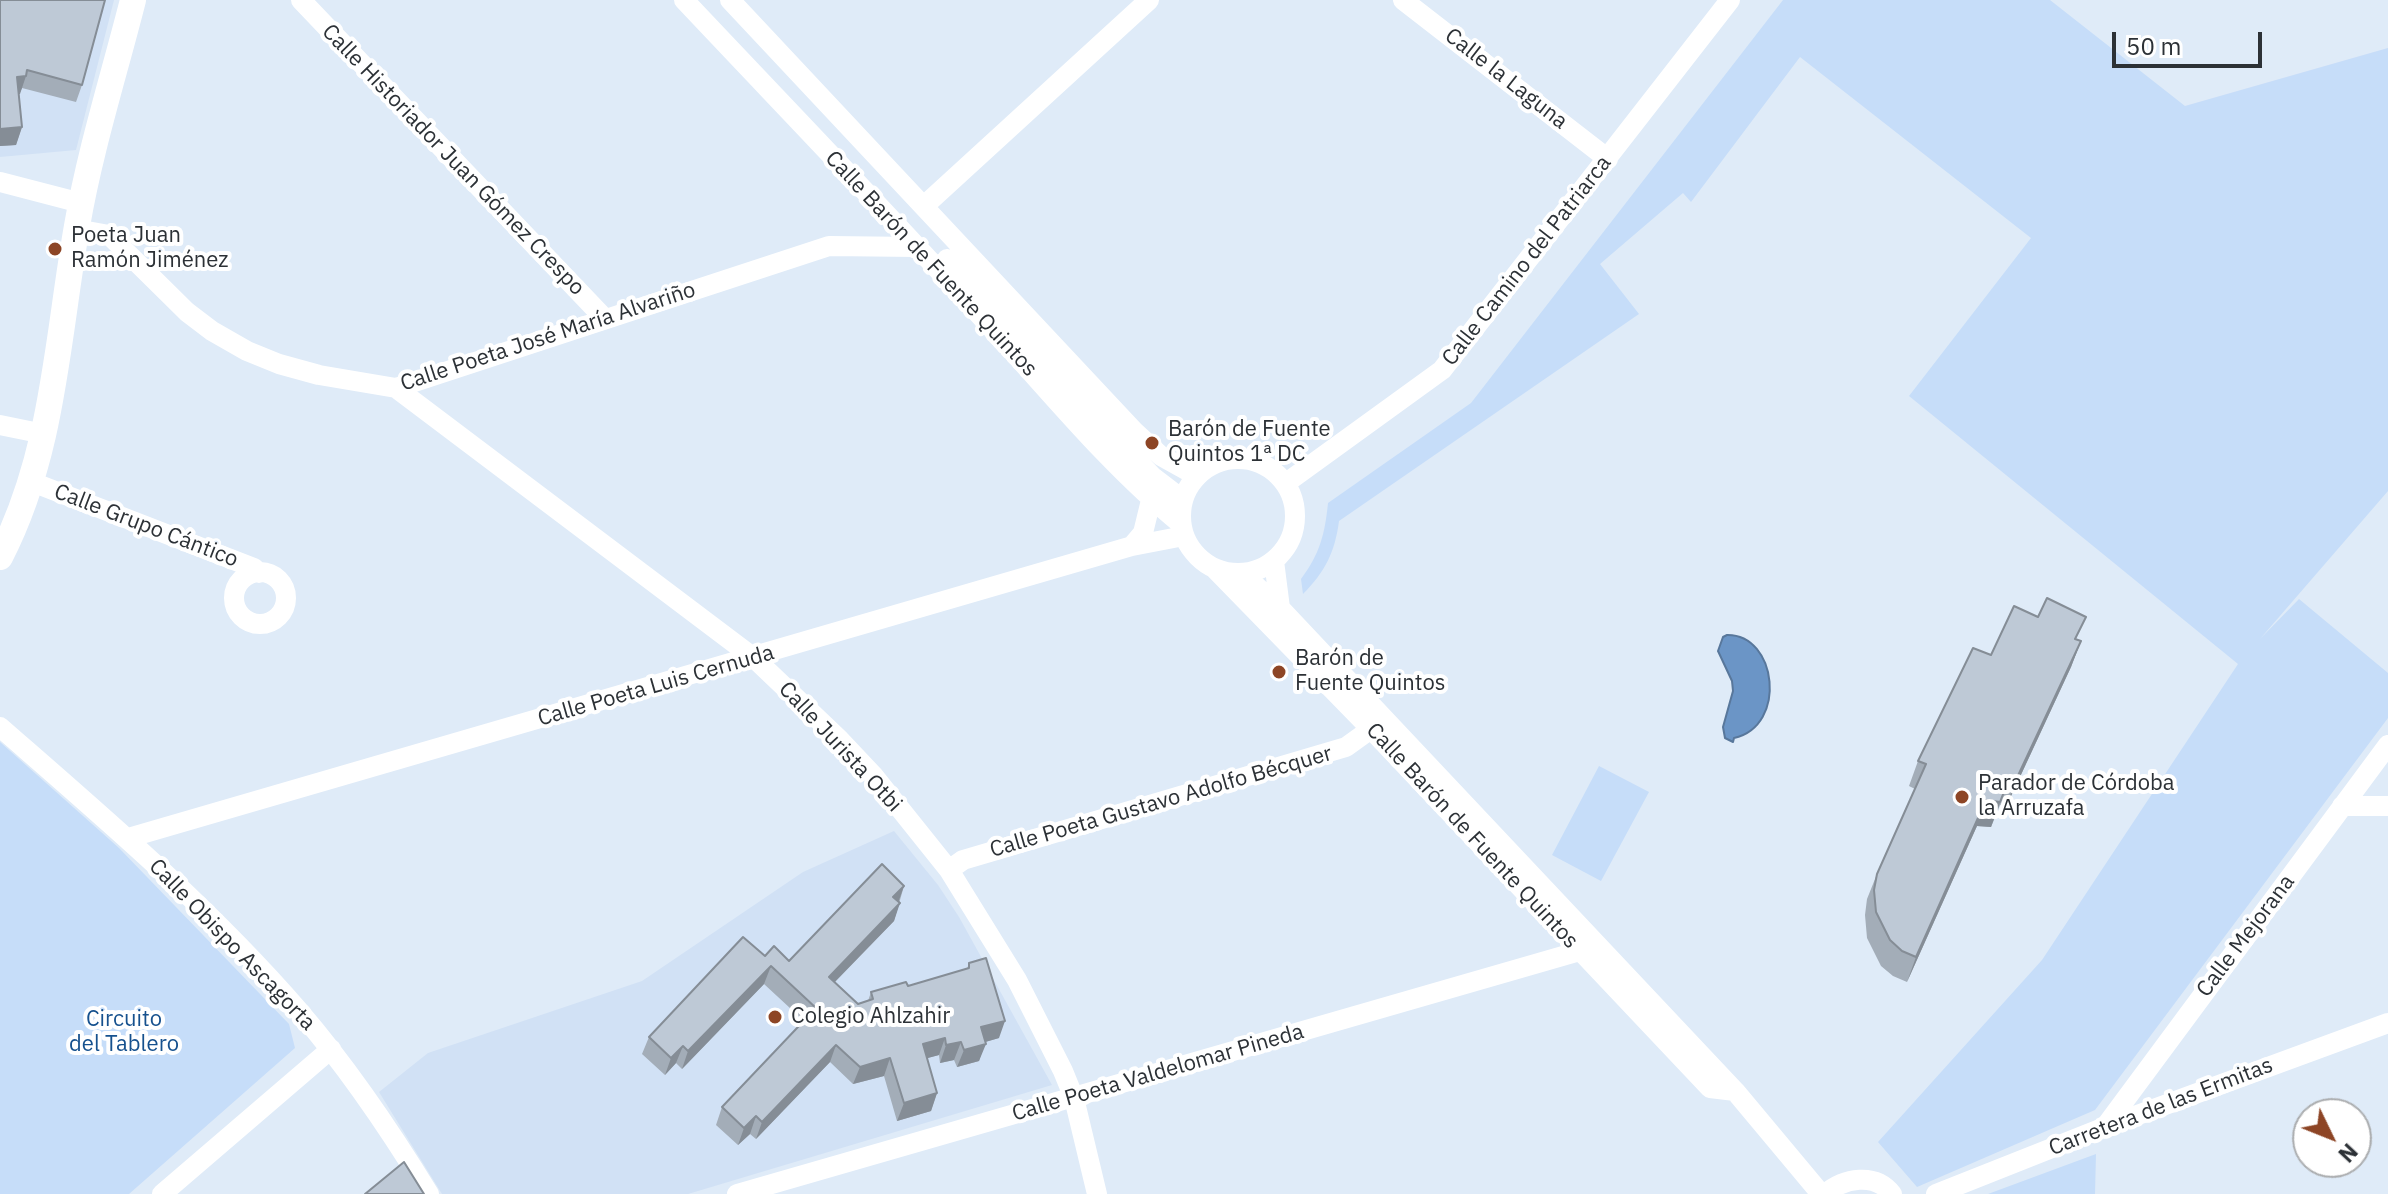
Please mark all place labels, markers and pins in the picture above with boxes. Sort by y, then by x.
place label: Poeta Juan Ramón Jiménez [71,223,228,274]
marker: Poeta Juan Ramón Jiménez [46,240,64,258]
place label: Barón de Fuente Quintos 1ª DC [1168,417,1331,468]
marker: Barón de Fuente Quintos 1ª DC [1143,434,1161,452]
place label: Barón de Fuente Quintos [1295,646,1445,698]
marker: Barón de Fuente Quintos [1270,663,1288,681]
place label: Parador de Córdoba la Arruzafa [1978,771,2174,822]
marker: Parador de Córdoba la Arruzafa [1953,788,1971,806]
place label: Colegio Ahlzahir [791,1004,950,1030]
marker: Colegio Ahlzahir [766,1008,784,1026]

